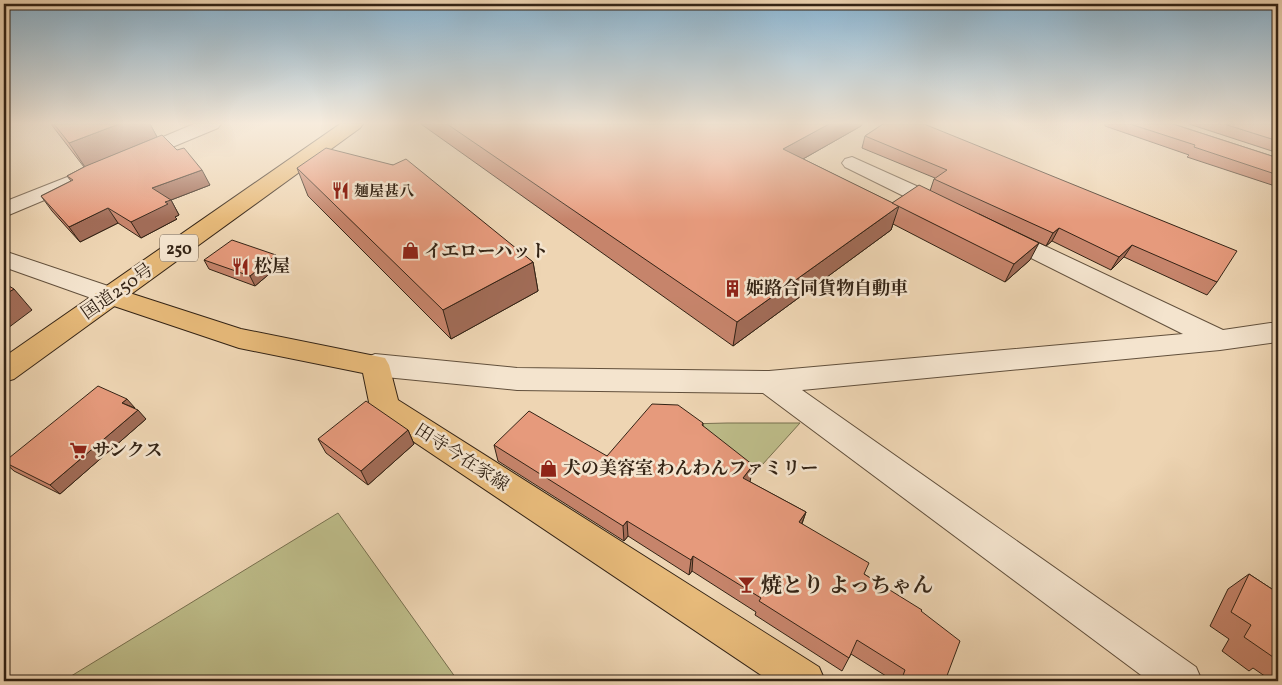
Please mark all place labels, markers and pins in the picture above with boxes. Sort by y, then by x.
restaurant icon: 麺屋甚八 [330,181,350,201]
place label: 麺屋甚八 [354,182,414,203]
place label: イエローハット [424,240,548,265]
shop icon: イエローハット [400,241,420,261]
place label: 松屋 [254,255,290,280]
restaurant icon: 松屋 [230,256,250,276]
place label: 姫路合同貨物自動車 [746,277,908,302]
building icon: 姫路合同貨物自動車 [722,278,742,298]
place label: サンクス [92,439,163,464]
supermarket icon: サンクス [68,440,88,460]
place label: 犬の美容室 わんわんファミリー [563,457,818,482]
shop icon: 犬の美容室 わんわんファミリー [539,458,559,478]
place label: 焼とり よっちゃん [761,572,933,601]
bar icon: 焼とり よっちゃん [737,575,757,595]

